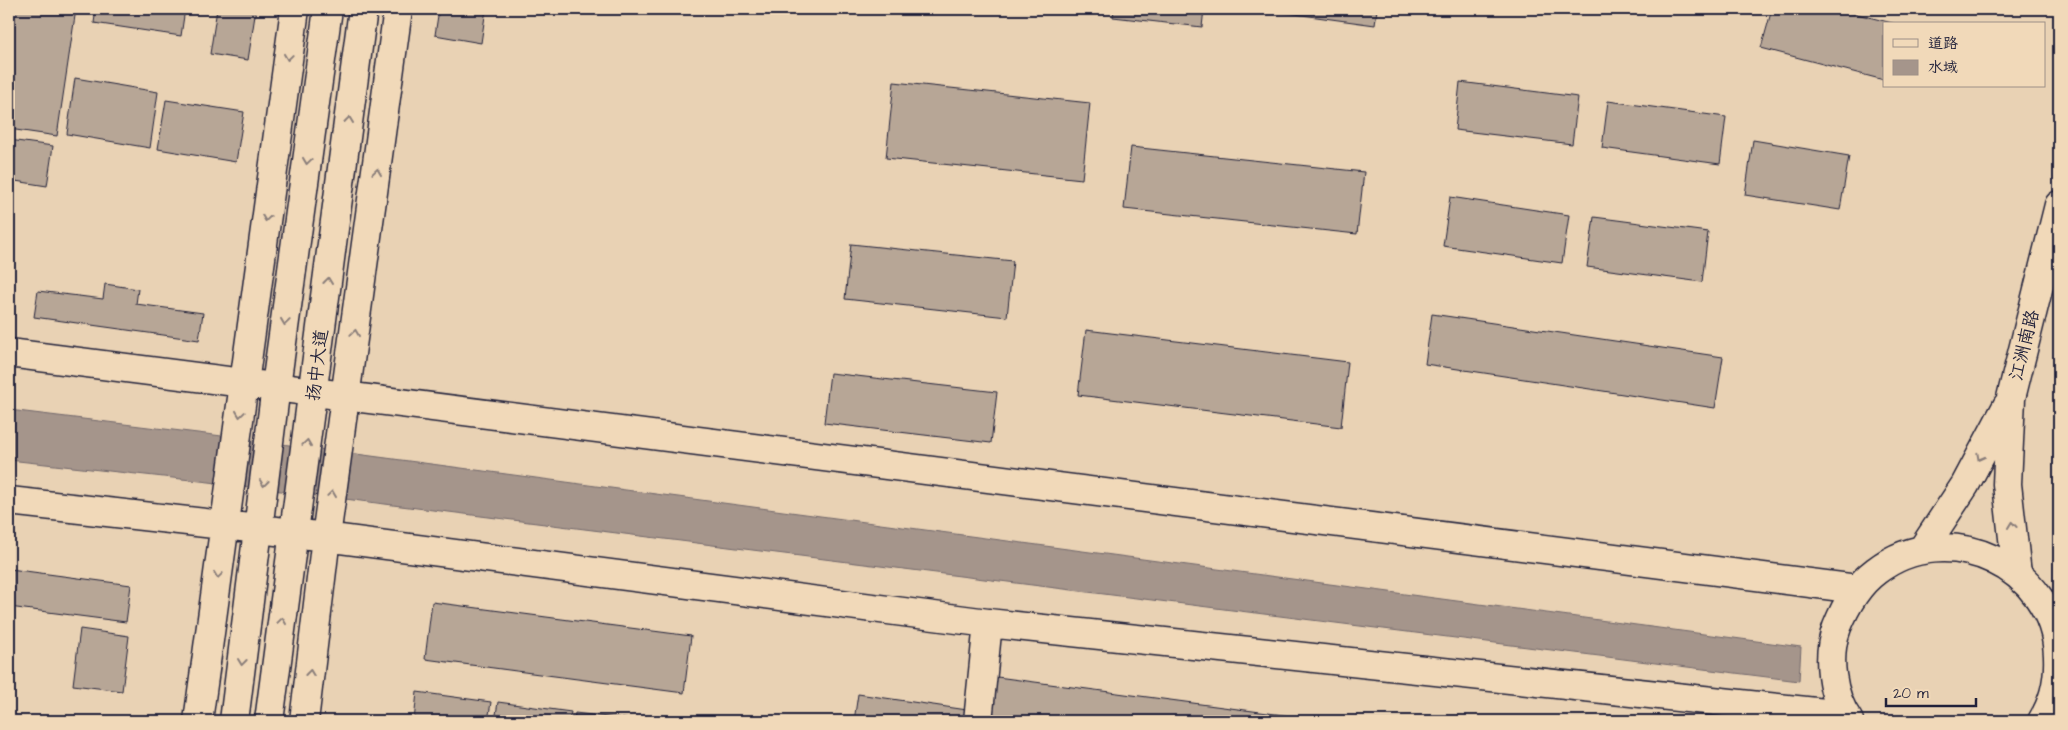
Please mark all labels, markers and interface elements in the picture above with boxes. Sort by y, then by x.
legend [1883,22,2046,88]
text: 道路 [1928,33,1958,54]
one-way arrow [283,53,294,61]
text: 水域 [1928,57,1958,78]
one-way arrow [343,116,354,124]
one-way arrow [302,157,313,165]
one-way arrow [371,168,381,177]
one-way arrow [262,214,272,222]
one-way arrow [322,277,333,285]
street label: 江洲南路 [2004,307,2045,383]
one-way arrow [280,318,291,326]
street label: 扬中大道 [301,328,334,402]
one-way arrow [349,329,360,337]
one-way arrow [235,410,246,418]
one-way arrow [301,438,311,447]
one-way arrow [1976,451,1986,460]
one-way arrow [259,480,270,488]
one-way arrow [327,490,337,499]
one-way arrow [2007,521,2018,529]
one-way arrow [213,571,224,579]
one-way arrow [277,617,287,625]
one-way arrow [237,658,248,666]
one-way arrow [304,669,315,677]
scale bar [1886,675,1976,707]
text: 20 m [1893,683,1929,704]

